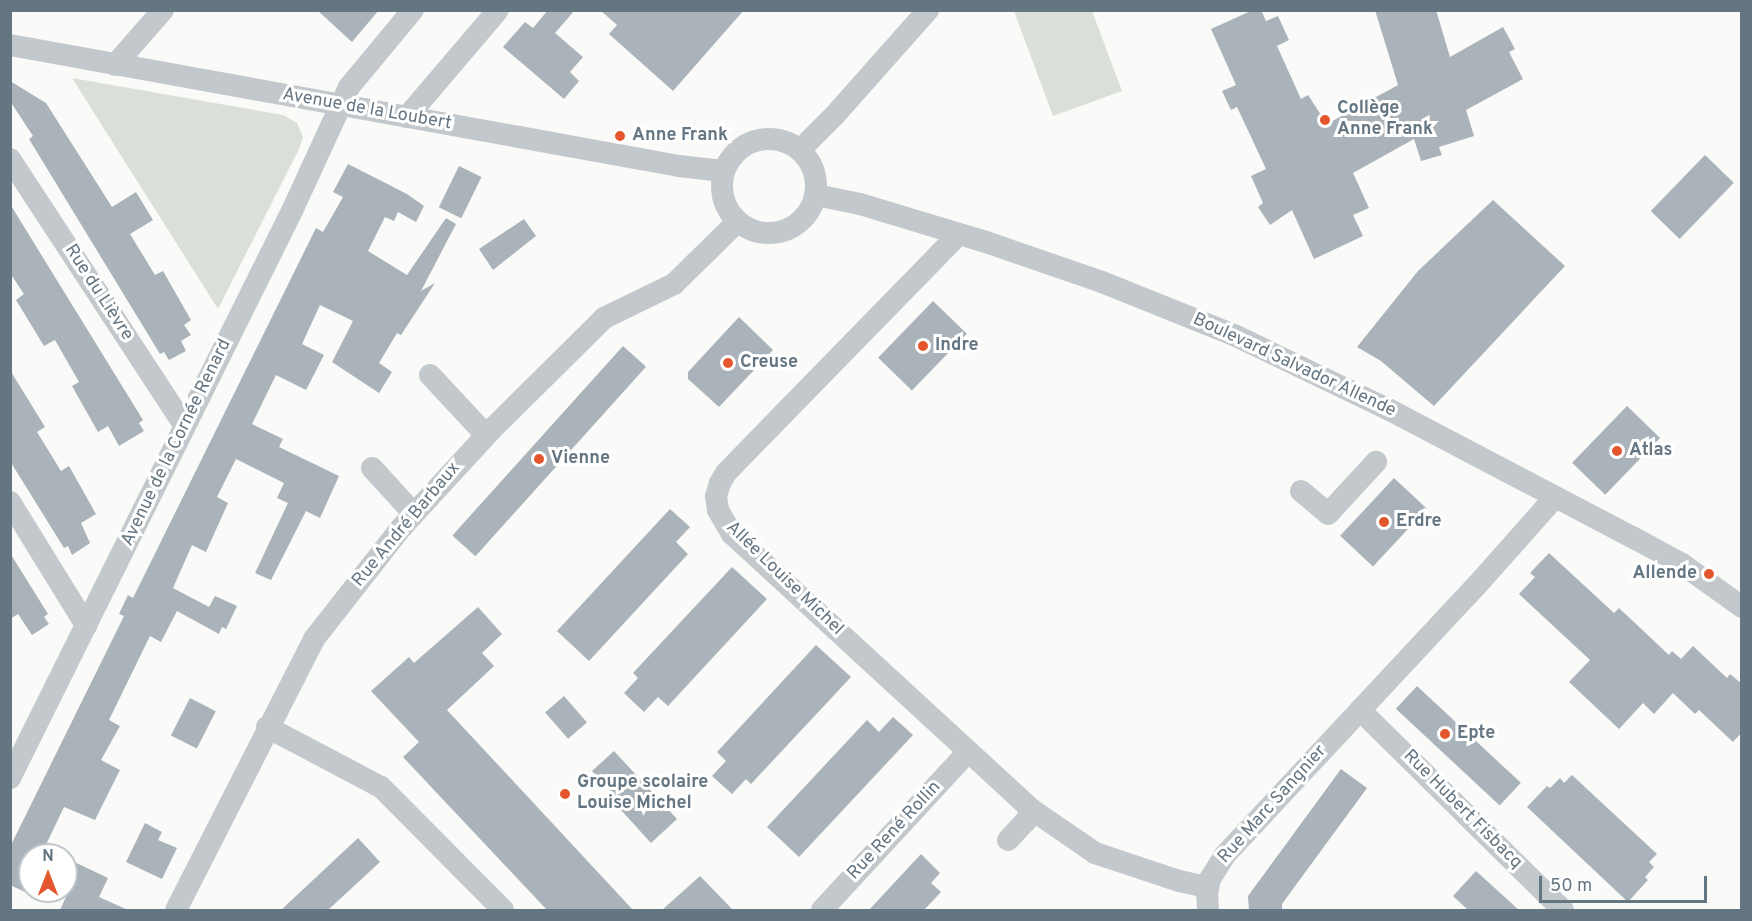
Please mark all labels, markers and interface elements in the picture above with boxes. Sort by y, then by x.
street label: Avenue de la Loubert [281,84,453,136]
place label: Collège Anne Frank [1337,99,1433,142]
marker: Collège Anne Frank [1318,113,1332,127]
place label: Anne Frank [632,125,728,147]
marker: Anne Frank [613,129,627,143]
street label: Rue du Lièvre [59,241,137,345]
street label: Boulevard Salvador Allende [1189,309,1399,423]
place label: Indre [935,335,978,357]
street label: Avenue de la Cornée Renard [117,336,237,550]
marker: Indre [916,339,930,353]
place label: Creuse [740,352,798,374]
marker: Creuse [721,356,735,370]
place label: Atlas [1629,440,1672,462]
marker: Atlas [1610,444,1624,458]
place label: Vienne [551,448,610,470]
marker: Vienne [532,452,546,466]
street label: Rue André Barbaux [348,458,466,592]
place label: Erdre [1396,511,1442,533]
marker: Erdre [1377,515,1391,529]
street label: Allée Louise Michel [721,517,847,641]
place label: Allende [1632,563,1697,585]
marker: Allende [1702,567,1716,581]
place label: Epte [1457,723,1495,745]
marker: Epte [1438,727,1452,741]
street label: Rue Marc Sangnier [1214,741,1332,869]
street label: Rue Hubert Fisbacq [1398,746,1526,874]
place label: Groupe scolaire Louise Michel [577,773,708,816]
street label: Rue René Rollin [844,777,946,885]
marker: Groupe scolaire Louise Michel [558,787,572,801]
north arrow [18,843,78,903]
text: N [42,847,54,867]
scale bar [1542,864,1710,902]
text: 50 m [1550,875,1592,898]

